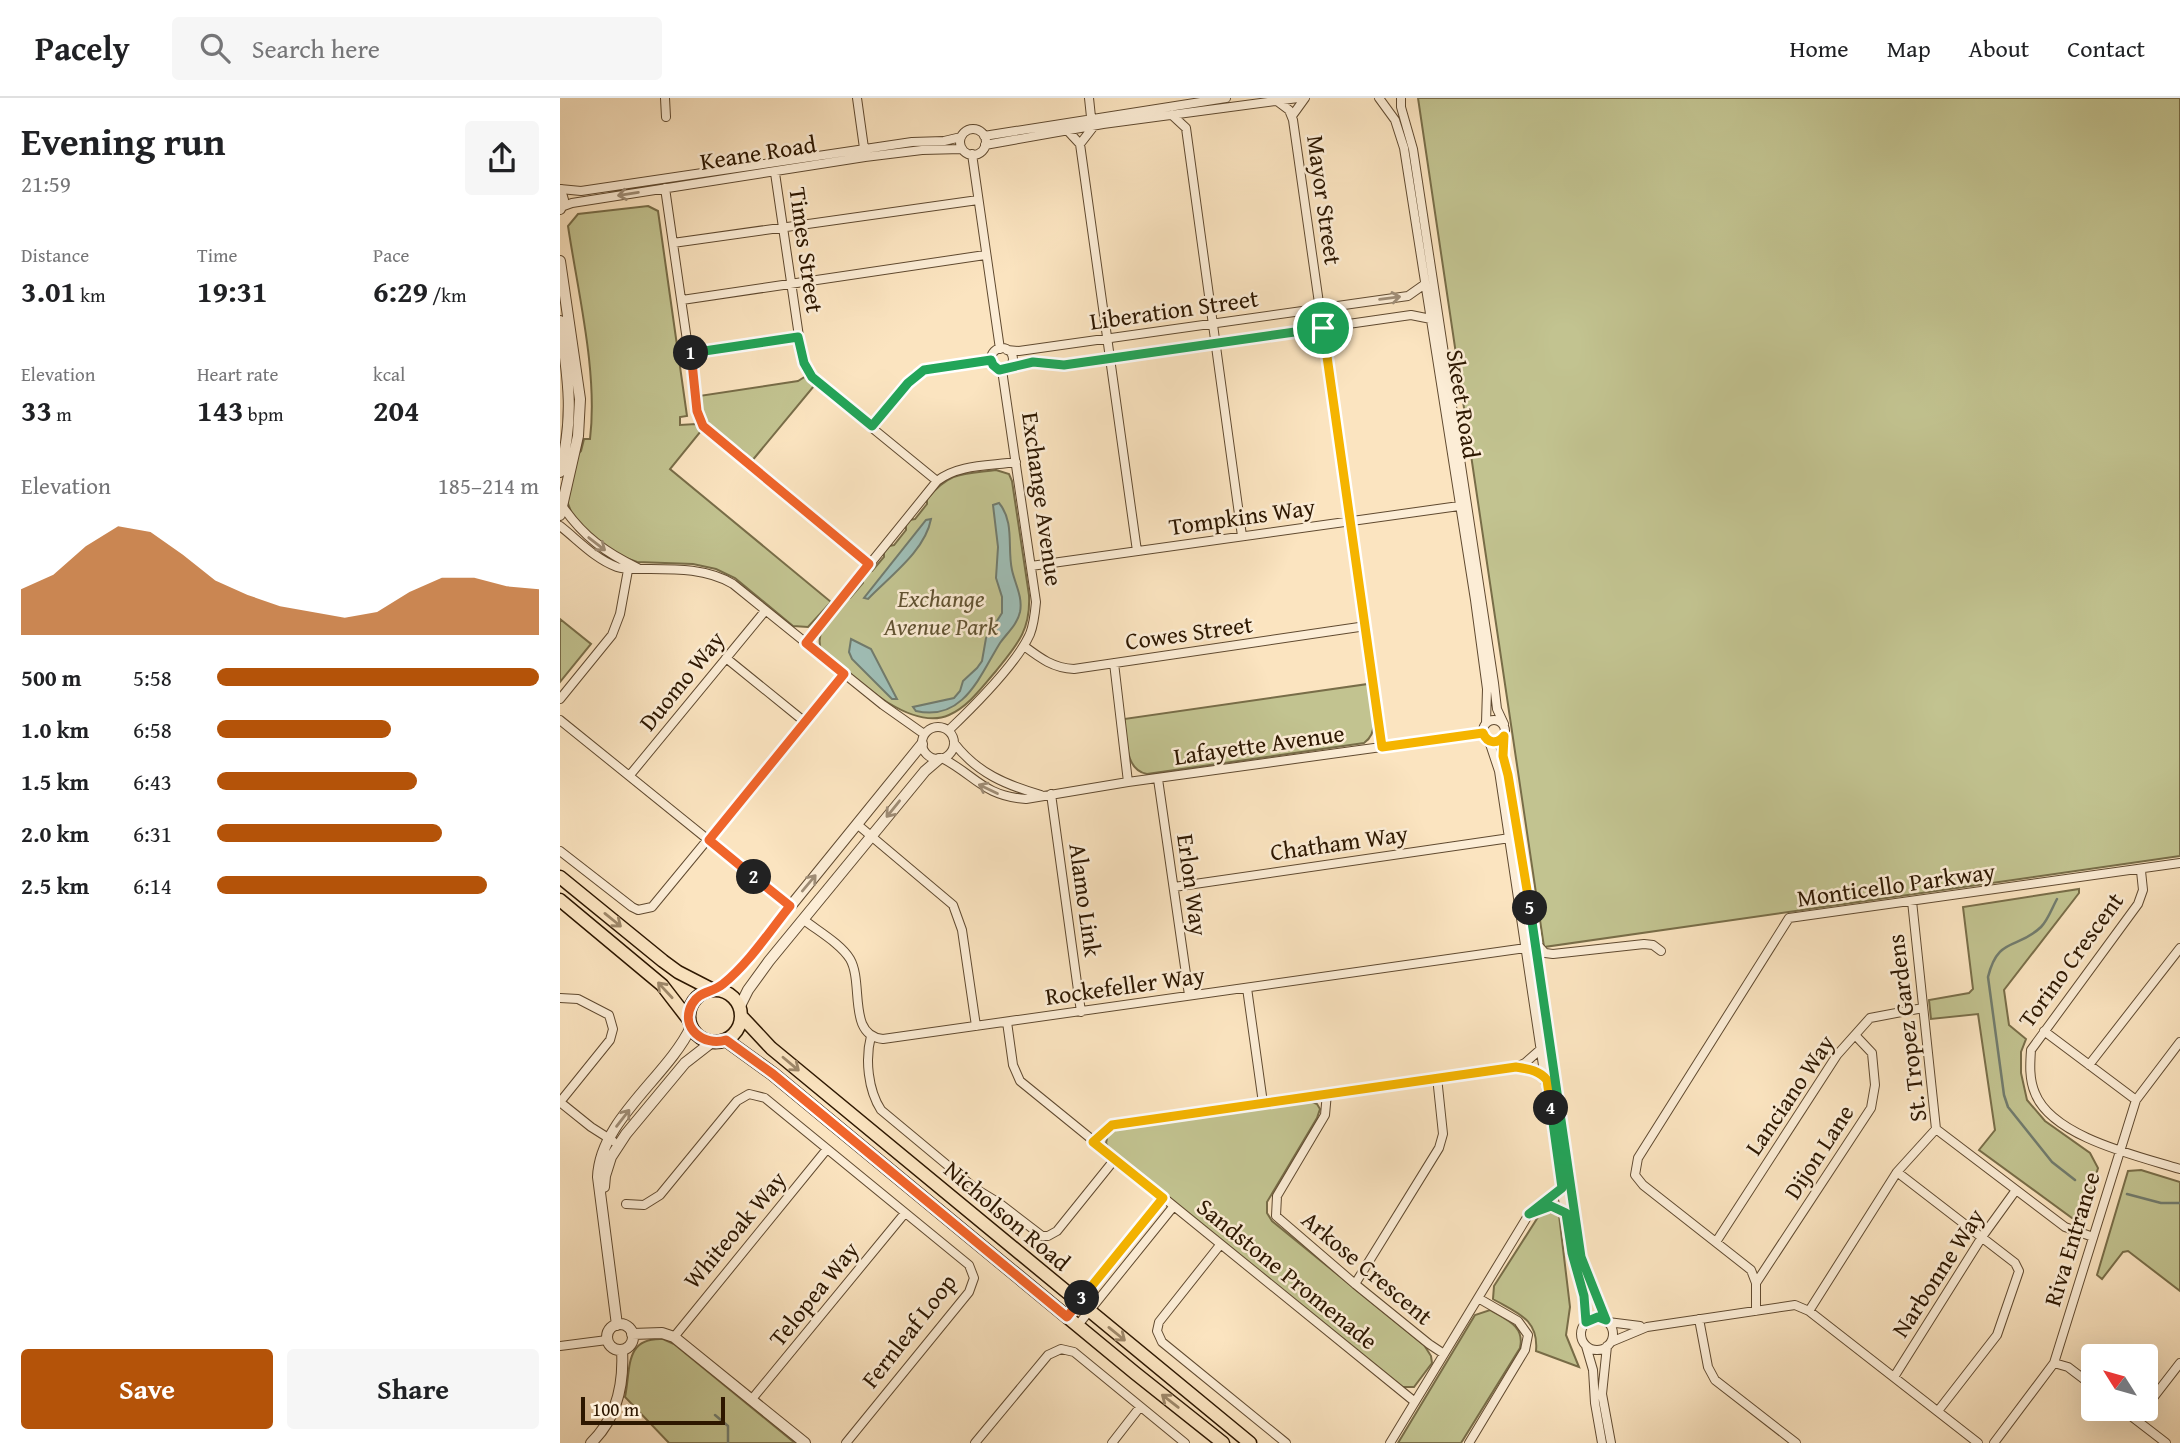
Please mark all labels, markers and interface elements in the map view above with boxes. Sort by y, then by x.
search box [172,17,662,80]
text: Pacely [35,24,130,72]
icon: search [196,29,234,67]
text: Search here [252,29,380,68]
text: Home [1790,31,1849,66]
text: Map [1887,31,1931,66]
text: About [1969,31,2029,66]
text: Contact [2067,31,2145,66]
text: Evening run [21,113,225,169]
button: share [465,121,539,195]
street label: Keane Road [697,126,819,179]
street label: Mayor Street [1298,133,1351,268]
text: 21:59 [21,167,71,200]
street label: Times Street [780,185,833,316]
one-way arrow [617,188,640,201]
text: Distance [21,241,89,269]
text: Time [197,241,237,269]
text: Pace [373,241,410,269]
text: 3.01 [21,269,76,313]
text: 19:31 [197,269,268,313]
text: 6:29 [373,269,428,313]
street label: Liberation Street [1087,280,1261,339]
text: km [76,281,105,309]
text: /km [428,281,466,309]
one-way arrow [1379,292,1401,305]
pin [1293,298,1353,358]
icon: arrive [1304,309,1342,347]
pin: 1 [674,336,708,370]
text: 1 [686,338,695,366]
street label: Skeet Road [1438,347,1489,461]
text: Elevation [21,360,95,388]
text: Heart rate [197,360,278,388]
text: kcal [373,360,405,388]
text: 33 [21,388,52,432]
text: 143 [197,388,244,432]
text: 204 [373,388,420,432]
text: m [52,400,72,428]
text: bpm [244,400,283,428]
street label: Exchange Avenue [1013,410,1072,588]
text: Elevation [21,469,111,502]
text: 185–214 m [438,469,539,502]
street label: Tompkins Way [1167,489,1317,544]
one-way arrow [587,536,606,551]
park label: Exchange Avenue Park [883,581,998,644]
street label: Cowes Street [1123,606,1255,659]
street label: Duomo Way [630,623,733,738]
text: 500 m [21,661,82,694]
text: 5:58 [133,661,172,694]
text: 1.0 km [21,713,89,746]
text: 6:58 [133,713,172,746]
street label: Lafayette Avenue [1171,715,1347,774]
text: 1.5 km [21,765,89,798]
text: 6:43 [133,765,172,798]
one-way arrow [978,782,999,795]
one-way arrow [886,800,901,818]
street label: Chatham Way [1268,816,1410,869]
text: 2.0 km [21,817,89,850]
text: 6:31 [133,817,172,850]
street label: Erlon Way [1168,832,1217,938]
street label: Alamo Link [1060,841,1111,960]
street label: Monticello Parkway [1795,853,1997,916]
pin: 2 [736,860,772,894]
text: 2 [749,862,758,890]
text: 2.5 km [21,869,89,902]
text: 6:14 [133,869,172,902]
one-way arrow [801,874,817,892]
street label: Torino Crescent [2010,884,2132,1035]
pin: 5 [1513,890,1548,926]
text: 5 [1525,893,1534,921]
one-way arrow [603,913,621,928]
street label: St. Tropez Gardens [1878,932,1935,1124]
street label: Rockefeller Way [1043,957,1207,1014]
one-way arrow [656,982,673,999]
street label: Lanciano Way [1736,1027,1843,1162]
one-way arrow [781,1057,799,1072]
pin: 4 [1534,1090,1569,1126]
text: 4 [1546,1093,1555,1121]
street label: Dijon Lane [1775,1098,1862,1206]
one-way arrow [615,1110,631,1128]
street label: Nicholson Road [936,1152,1078,1279]
street label: Whiteoak Way [675,1163,794,1296]
street label: Riva Entrance [2034,1167,2109,1310]
street label: Sandstone Promenade [1189,1190,1385,1358]
street label: Narbonne Way [1883,1201,1993,1344]
street label: Arkose Crescent [1294,1202,1441,1333]
street label: Telopea Way [760,1234,867,1354]
street label: Fernleaf Loop [853,1266,965,1395]
pin: 3 [1064,1280,1100,1316]
text: 3 [1077,1283,1086,1311]
one-way arrow [1107,1327,1125,1342]
north arrow [2081,1344,2158,1421]
map controls [2081,1344,2158,1421]
button: Save [21,1349,273,1429]
button: Share [287,1349,539,1429]
one-way arrow [1161,1393,1180,1408]
scale bar [581,1394,724,1426]
text: 100 m [592,1395,639,1423]

